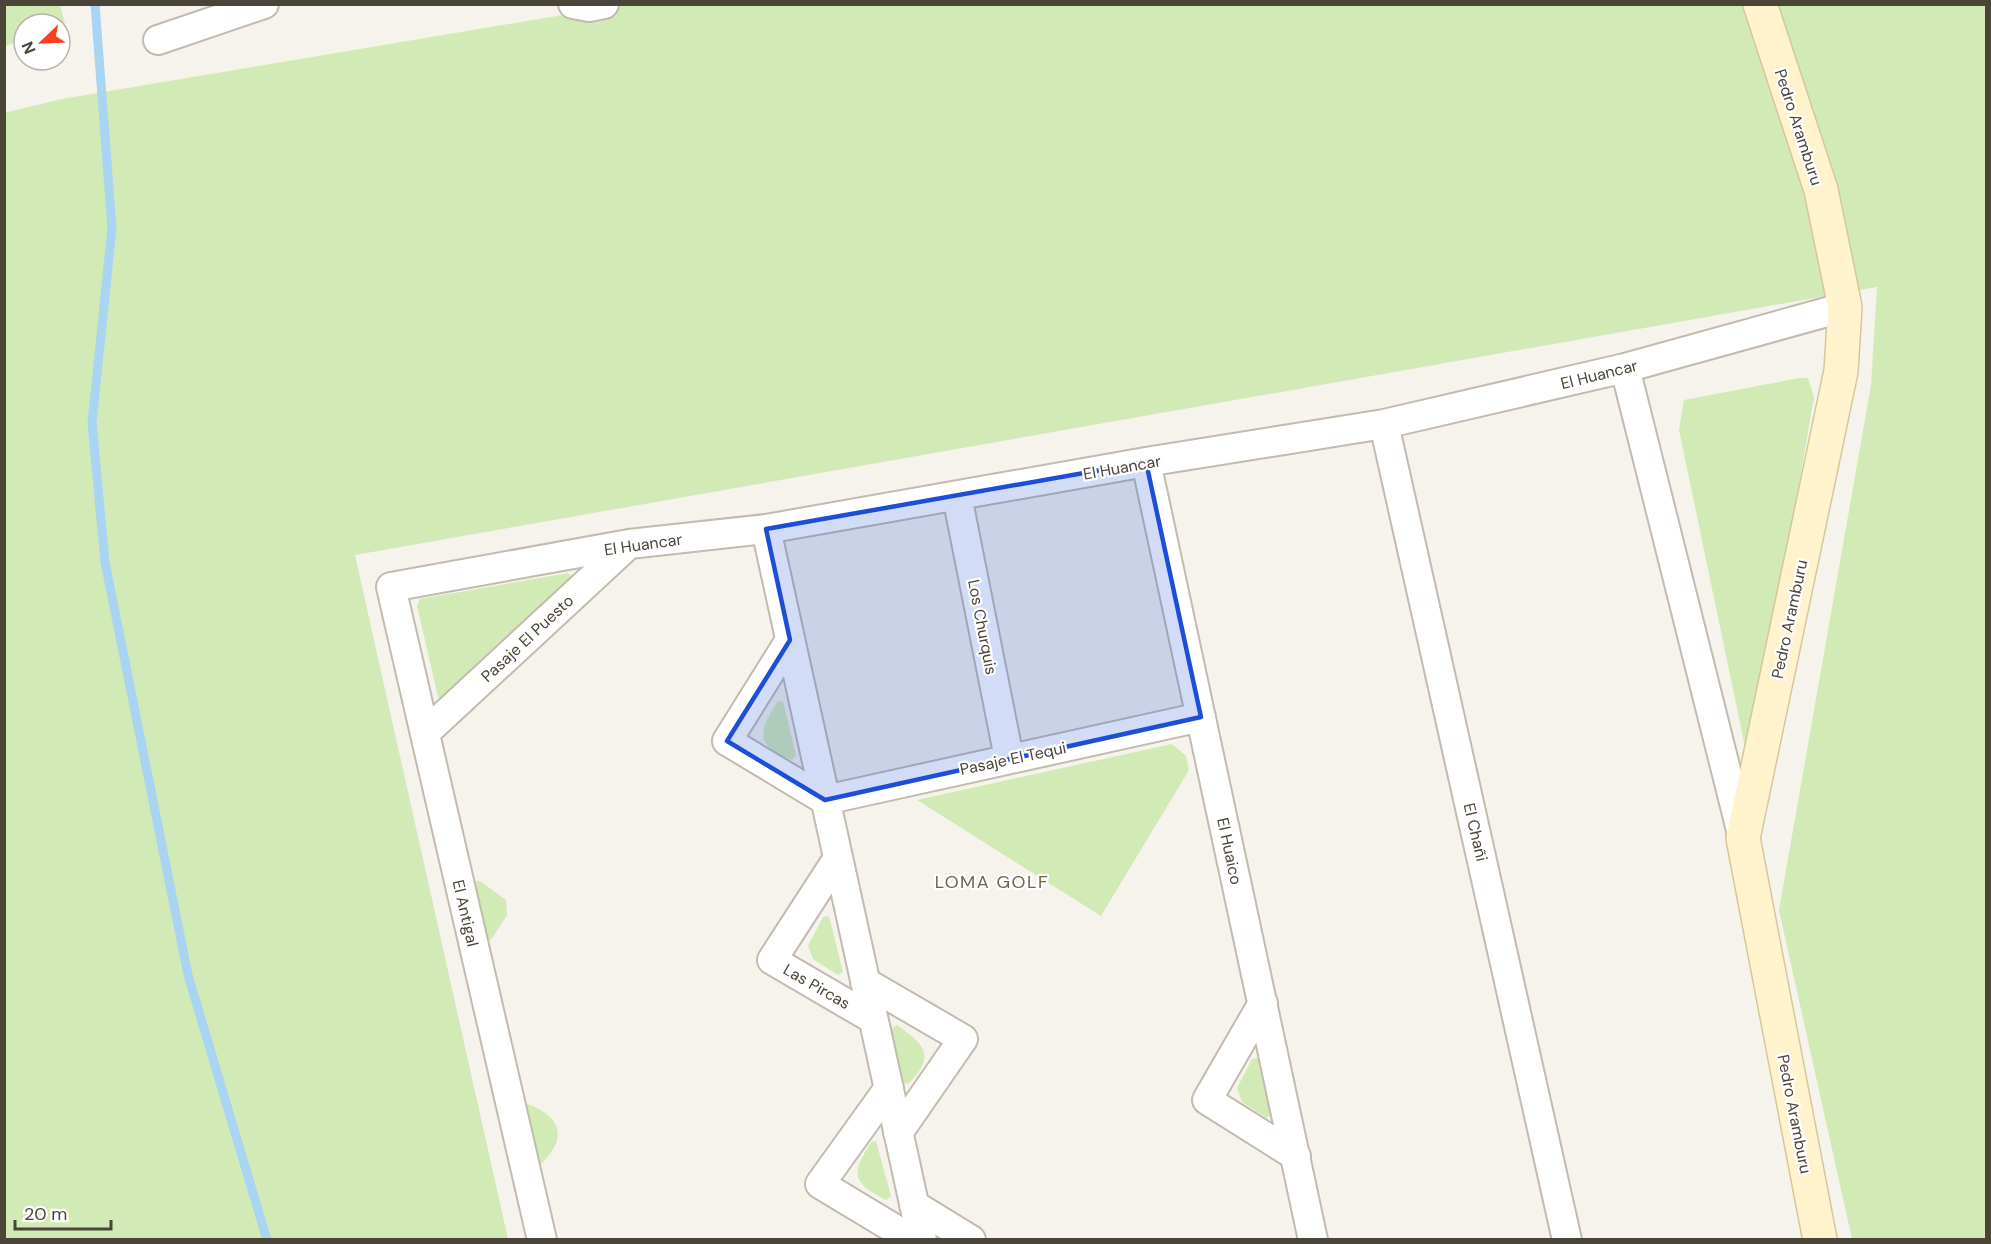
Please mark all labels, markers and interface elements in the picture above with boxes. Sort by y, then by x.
north arrow [12,12,72,72]
text: N [17,38,41,57]
street label: Pedro Aramburu [1770,66,1827,188]
street label: El Huancar [1558,355,1640,394]
street label: El Huancar [1082,450,1163,485]
street label: El Huancar [603,529,684,560]
street label: Pedro Aramburu [1767,558,1812,681]
street label: Los Churquis [963,578,1002,676]
street label: Pasaje El Puesto [477,590,578,687]
street label: Pasaje El Tequi [958,737,1068,780]
street label: El Chañi [1459,801,1492,863]
street label: El Huaico [1212,816,1247,887]
district label: LOMA GOLF [935,870,1049,894]
street label: El Antigal [448,878,483,949]
street label: Las Pircas [779,959,854,1014]
street label: Pedro Aramburu [1773,1053,1816,1176]
scale bar [15,1193,111,1231]
text: 20 m [24,1202,67,1226]

